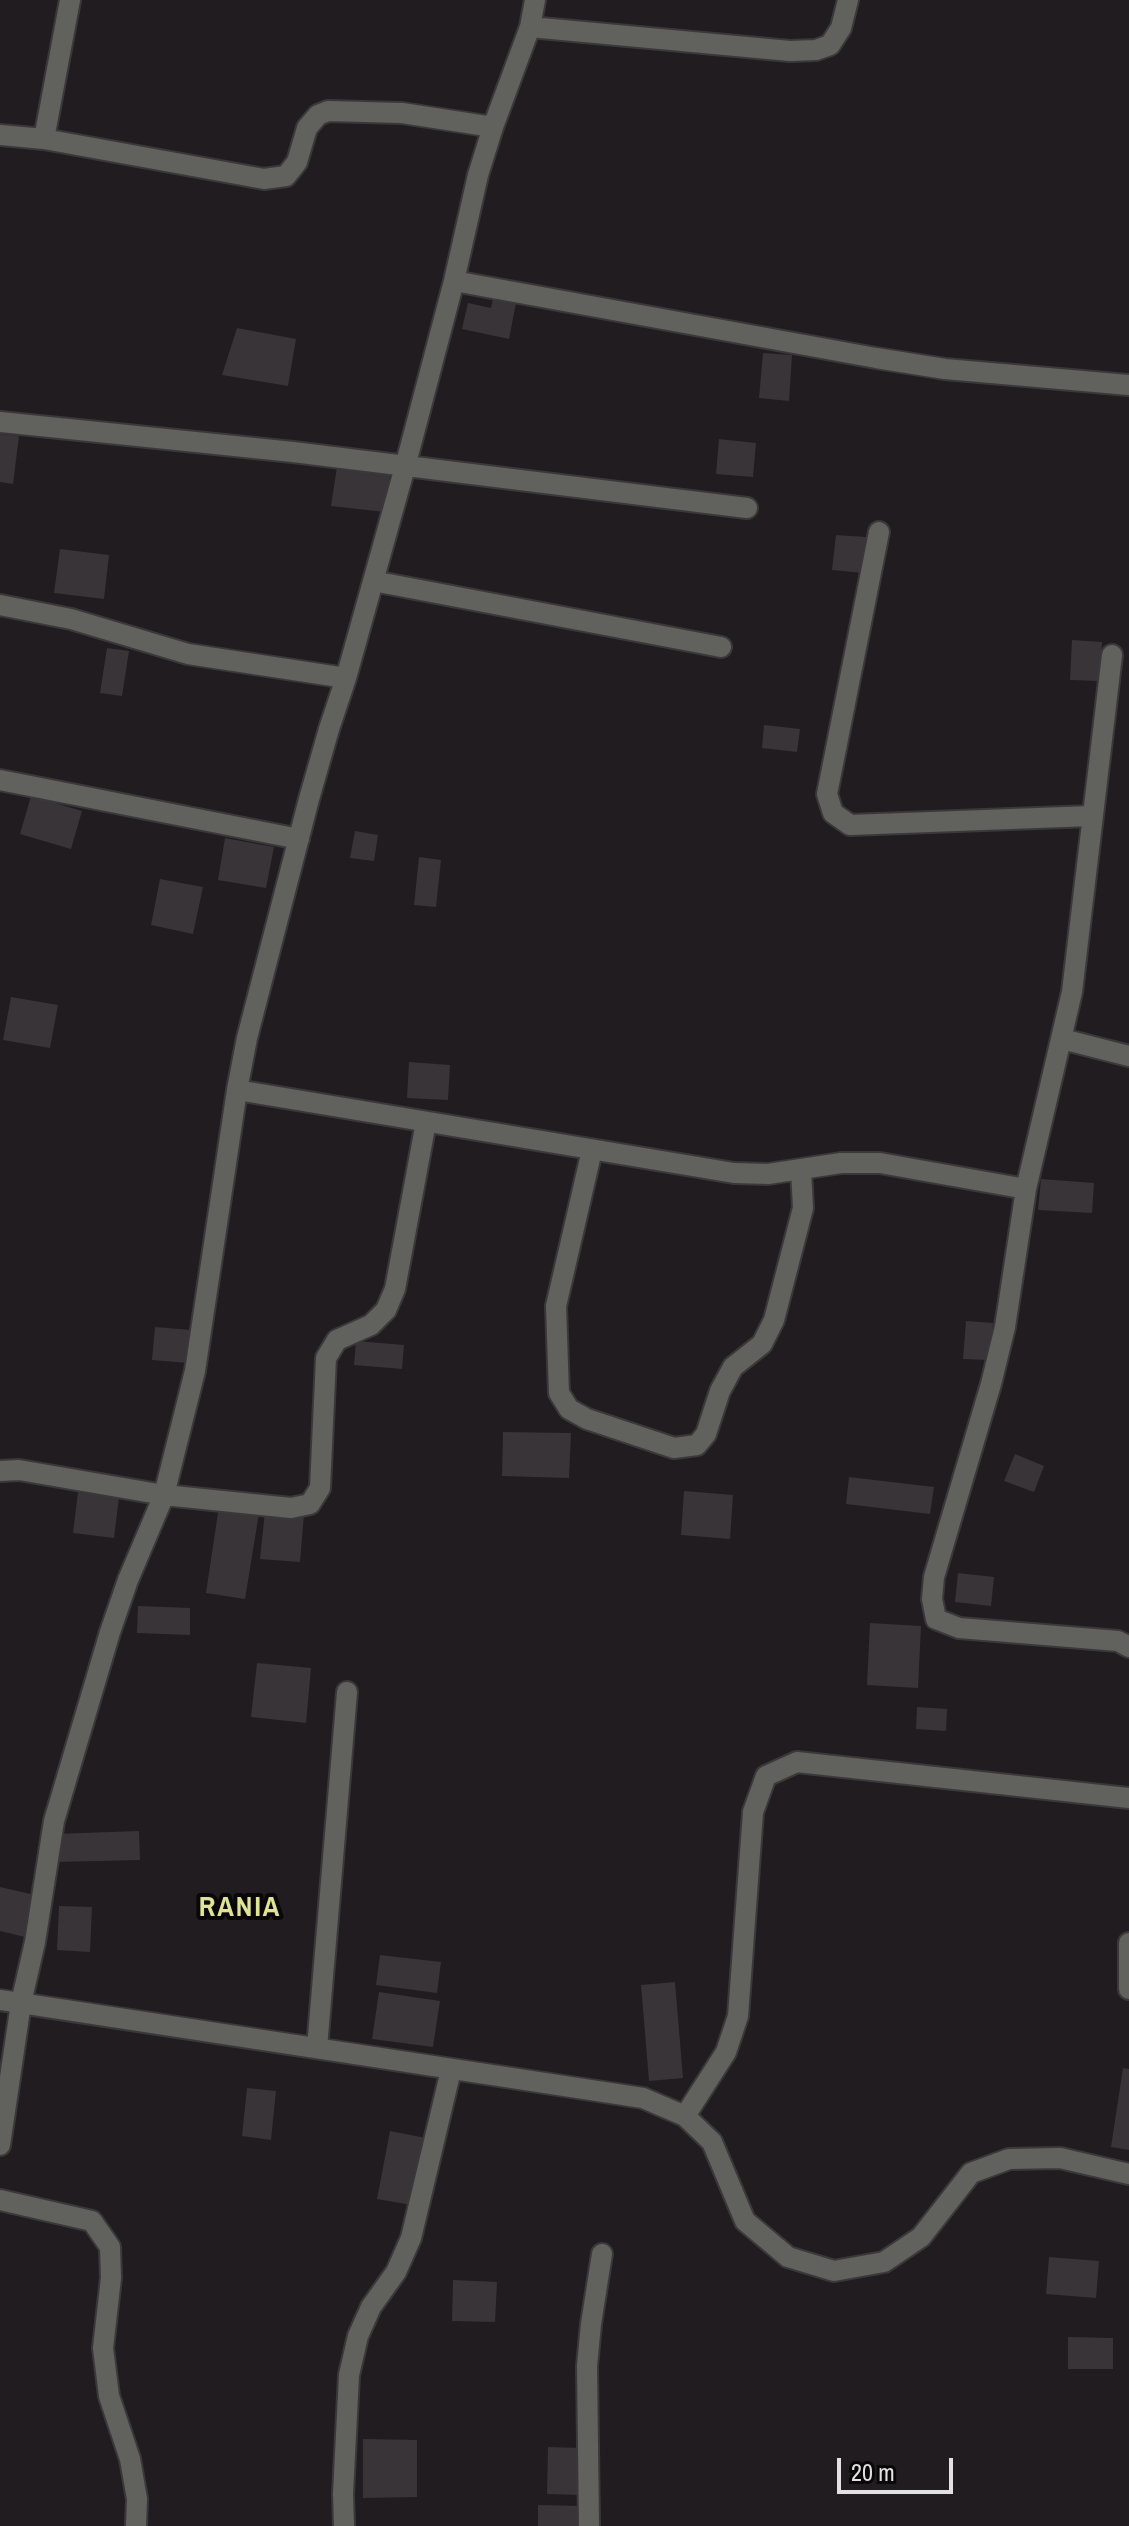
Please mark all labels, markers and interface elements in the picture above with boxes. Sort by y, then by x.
district label: RANIA [199,1891,281,1925]
scale bar [841,2442,957,2492]
text: 20 m [851,2456,895,2488]

